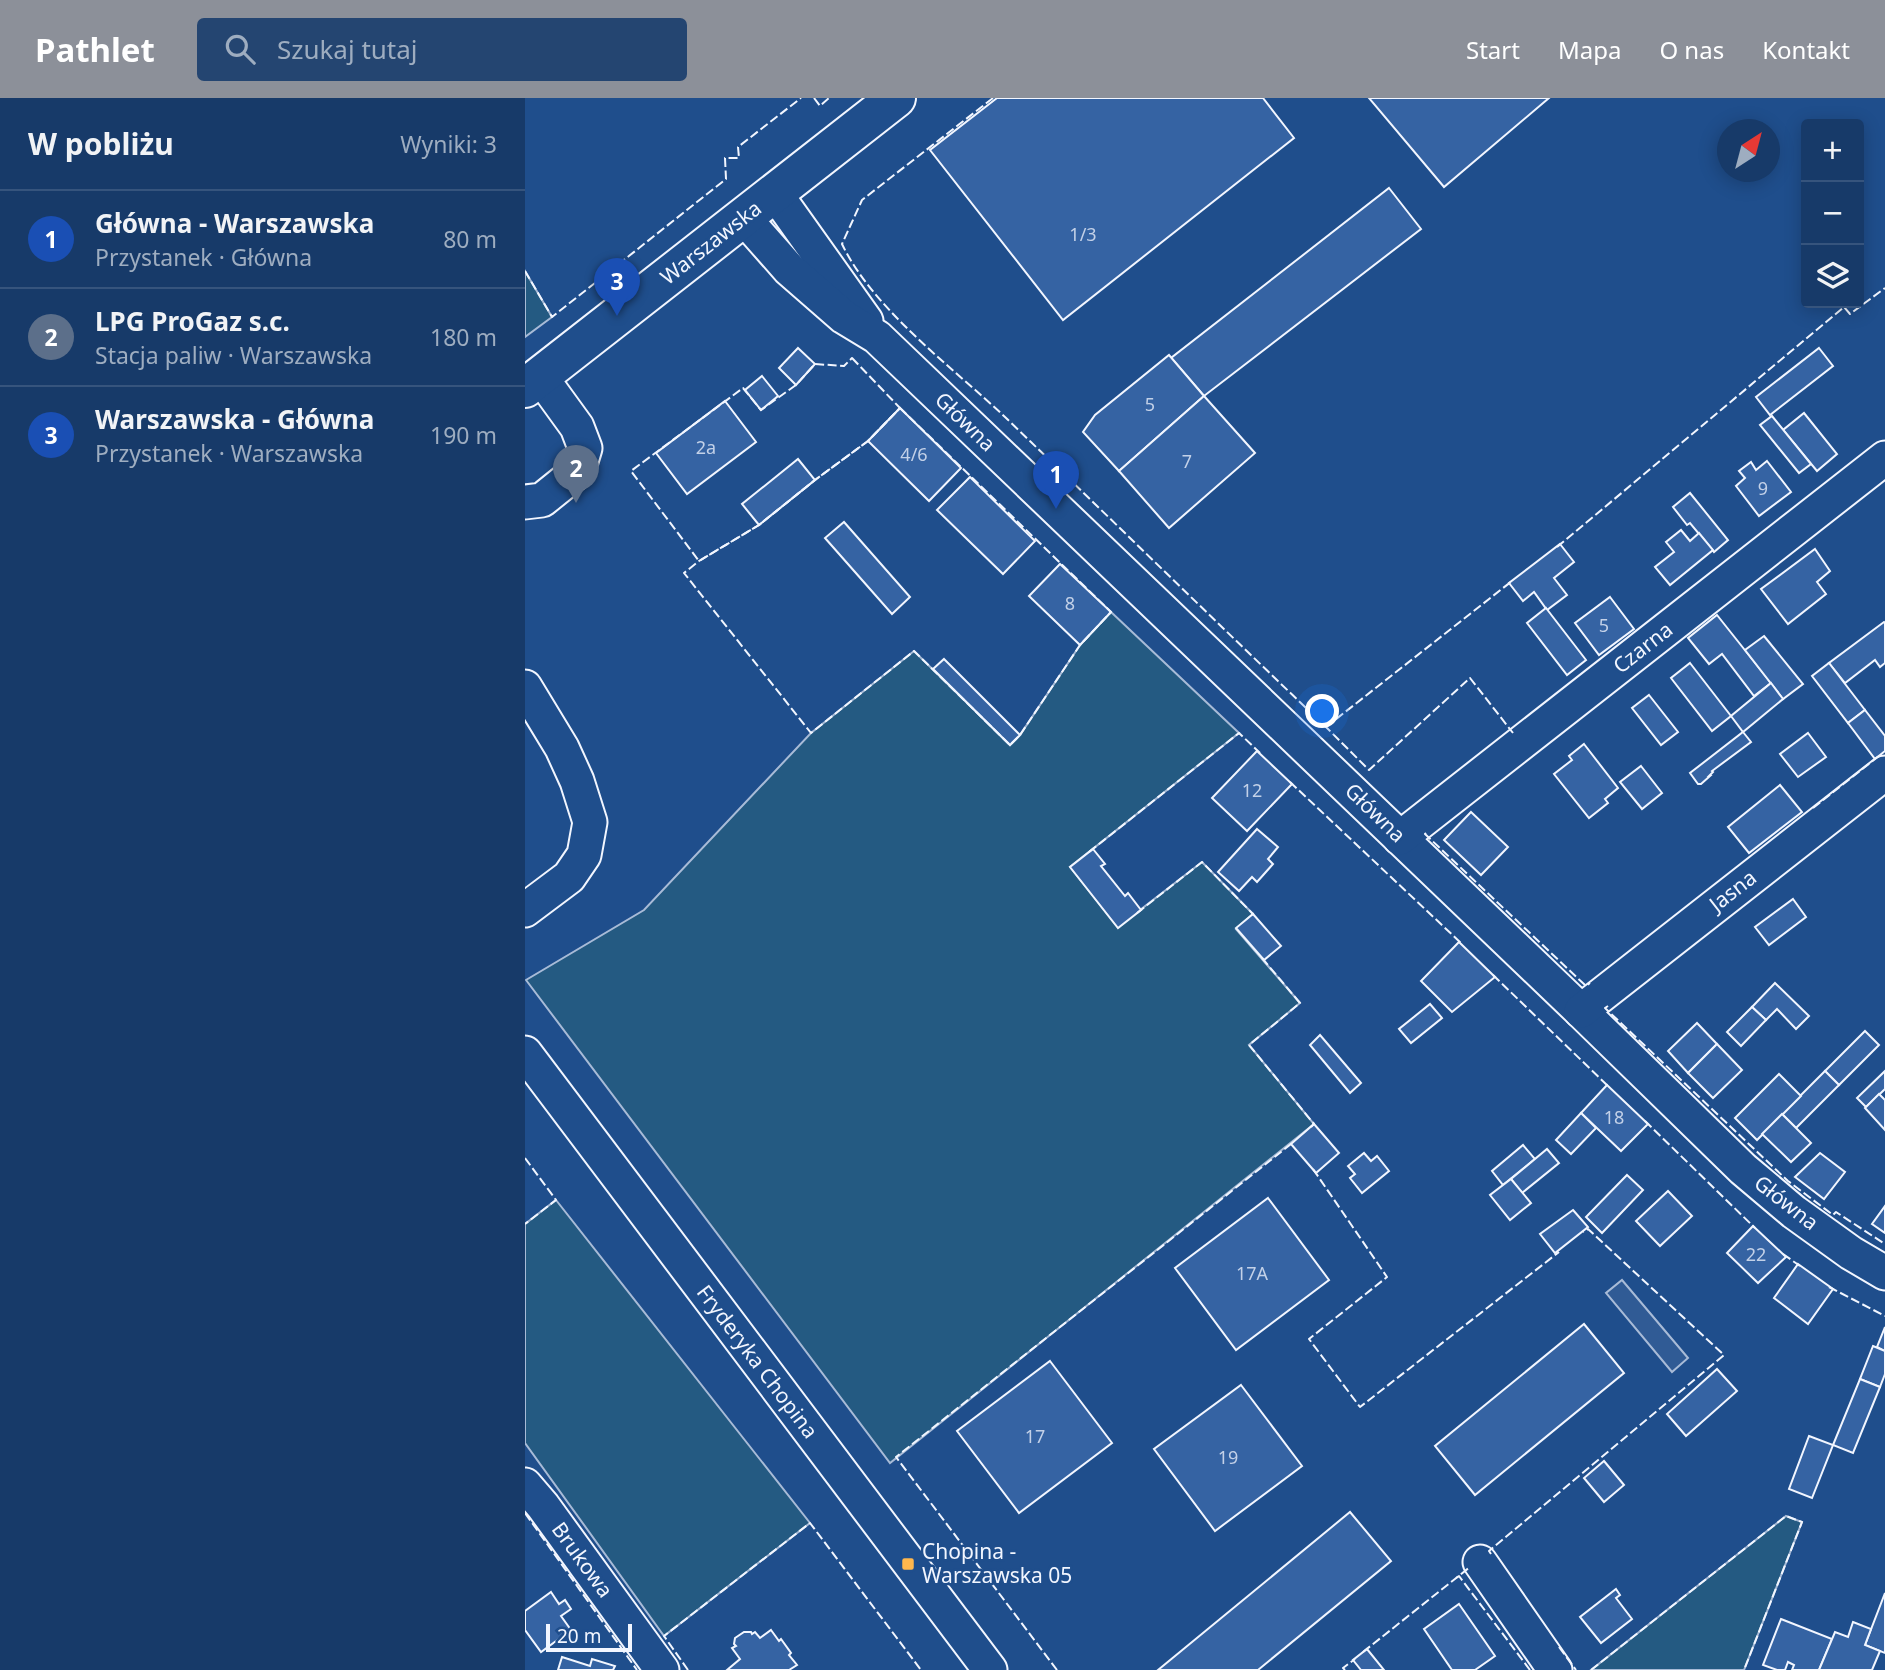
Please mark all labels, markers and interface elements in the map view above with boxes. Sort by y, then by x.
search box [197,18,687,81]
text: Pathlet [35,27,155,72]
icon: search [221,30,259,68]
text: Szukaj tutaj [277,31,418,67]
text: Start [1466,33,1520,66]
text: Mapa [1558,33,1621,66]
text: O nas [1659,33,1724,66]
text: Kontakt [1762,33,1850,66]
north arrow [1717,119,1780,182]
map controls [1801,119,1864,308]
button: + [1801,119,1864,182]
text: W pobliżu [28,123,174,164]
text: Wyniki: 3 [400,128,497,160]
button: − [1801,182,1864,245]
street label: Warszawska [654,194,767,290]
text: Główna - Warszawska [95,205,374,241]
house number: 1/3 [1069,222,1097,246]
text: 1 [44,223,58,255]
text: 80 m [443,223,497,255]
text: Przystanek · Główna [95,241,312,273]
button: layers [1801,245,1864,308]
pin: 3 [594,258,640,316]
text: LPG ProGaz s.c. [95,303,290,339]
text: 2 [44,321,58,353]
text: 180 m [430,321,497,353]
text: Stacja paliw · Warszawska [95,339,372,371]
street label: Główna [929,385,1002,457]
house number: 5 [1145,392,1155,416]
text: Warszawska - Główna [95,401,374,437]
text: 3 [44,419,58,451]
text: 190 m [430,419,497,451]
house number: 2a [696,435,716,459]
text: Przystanek · Warszawska [95,437,363,469]
house number: 4/6 [900,442,928,466]
pin: 2 [553,445,599,503]
house number: 7 [1182,449,1192,473]
pin: 1 [1033,451,1079,509]
house number: 9 [1758,476,1768,500]
house number: 8 [1065,591,1075,615]
house number: 5 [1599,613,1609,637]
street label: Czarna [1607,615,1678,679]
your location [1305,694,1339,728]
street label: Główna [1339,776,1412,848]
house number: 12 [1242,778,1262,802]
street label: Jasna [1702,863,1762,919]
house number: 18 [1604,1105,1624,1129]
street label: Główna [1749,1168,1824,1236]
house number: 22 [1746,1242,1766,1266]
house number: 17A [1236,1261,1269,1285]
street label: Fryderyka Chopina [691,1279,825,1444]
house number: 17 [1025,1424,1045,1448]
house number: 19 [1218,1445,1238,1469]
street label: Brukowa [546,1516,620,1603]
place label: Chopina - Warszawska 05 [922,1537,1072,1589]
marker: Chopina - Warszawska 05 [900,1556,916,1572]
scale bar [546,1621,632,1653]
text: 20 m [557,1623,601,1649]

